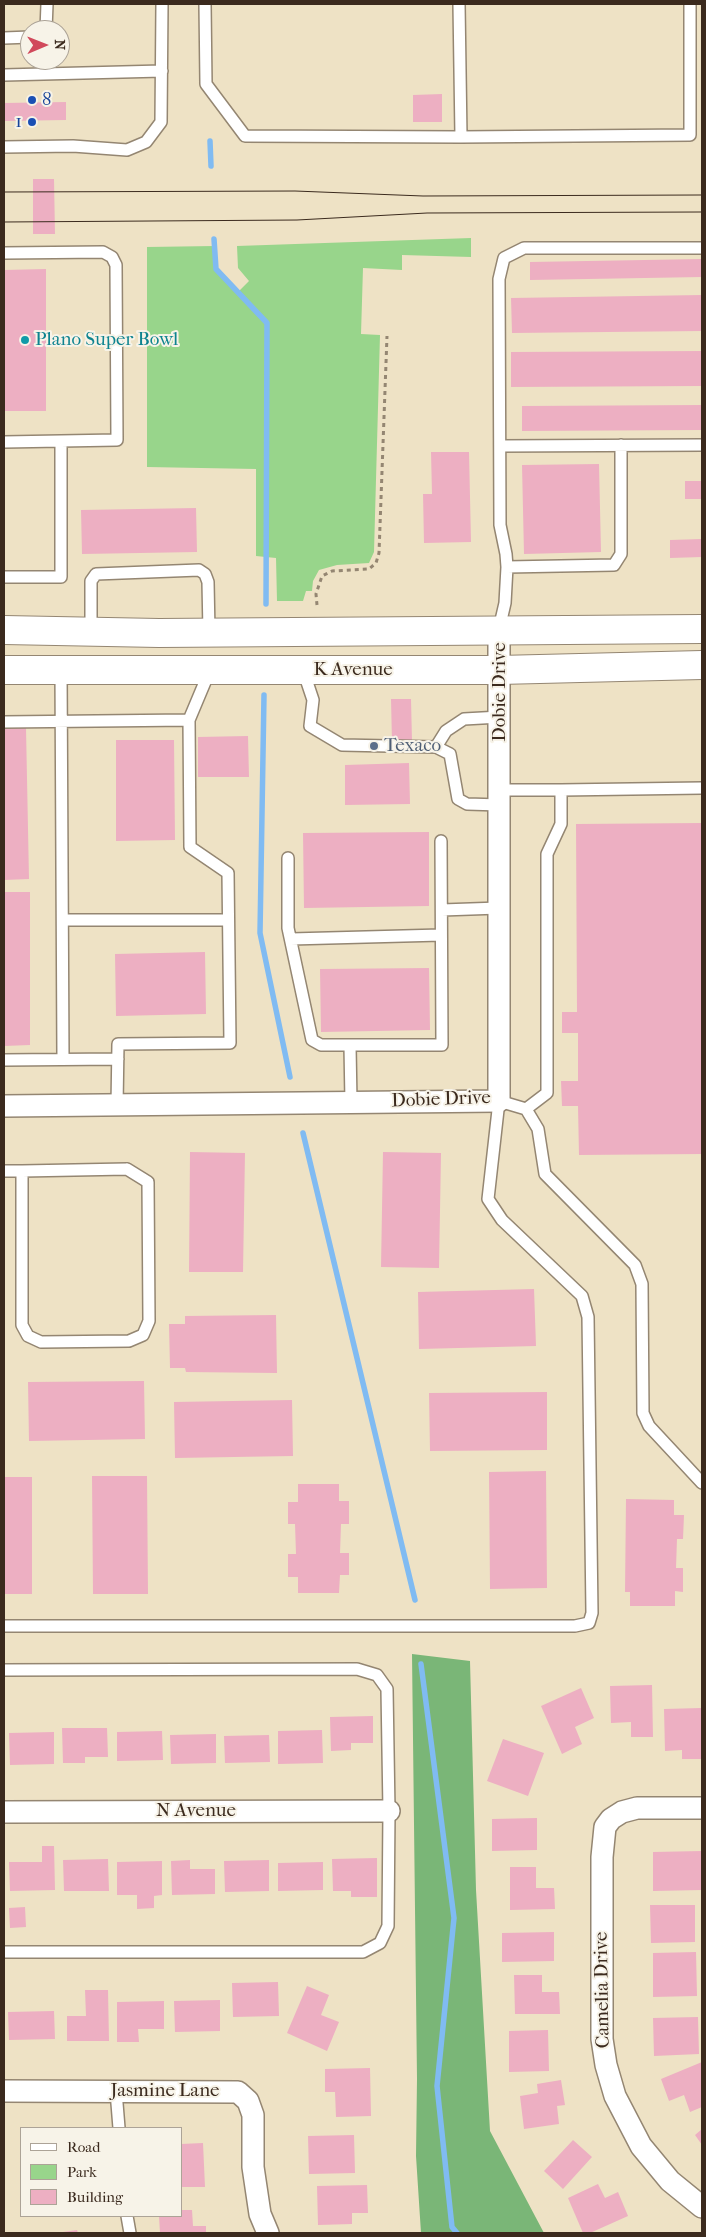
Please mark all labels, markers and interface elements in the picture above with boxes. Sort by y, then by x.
north arrow [20,20,70,70]
text: N [51,39,68,50]
place label: 8 [42,89,52,111]
marker: 8 [26,94,38,106]
place label: 1 [15,111,22,133]
marker: 1 [26,116,38,128]
place label: Plano Super Bowl [35,329,178,351]
marker: Plano Super Bowl [19,334,31,346]
street label: Dobie Drive [489,642,511,742]
street label: K Avenue [313,659,393,681]
place label: Texaco [384,735,441,757]
marker: Texaco [368,740,380,752]
street label: Dobie Drive [391,1087,491,1113]
street label: N Avenue [156,1800,236,1822]
street label: Camelia Drive [591,1931,615,2049]
street label: Jasmine Lane [111,2080,219,2102]
legend [20,2127,182,2217]
text: Road [67,2138,100,2156]
text: Park [67,2163,97,2181]
text: Building [67,2188,123,2206]

